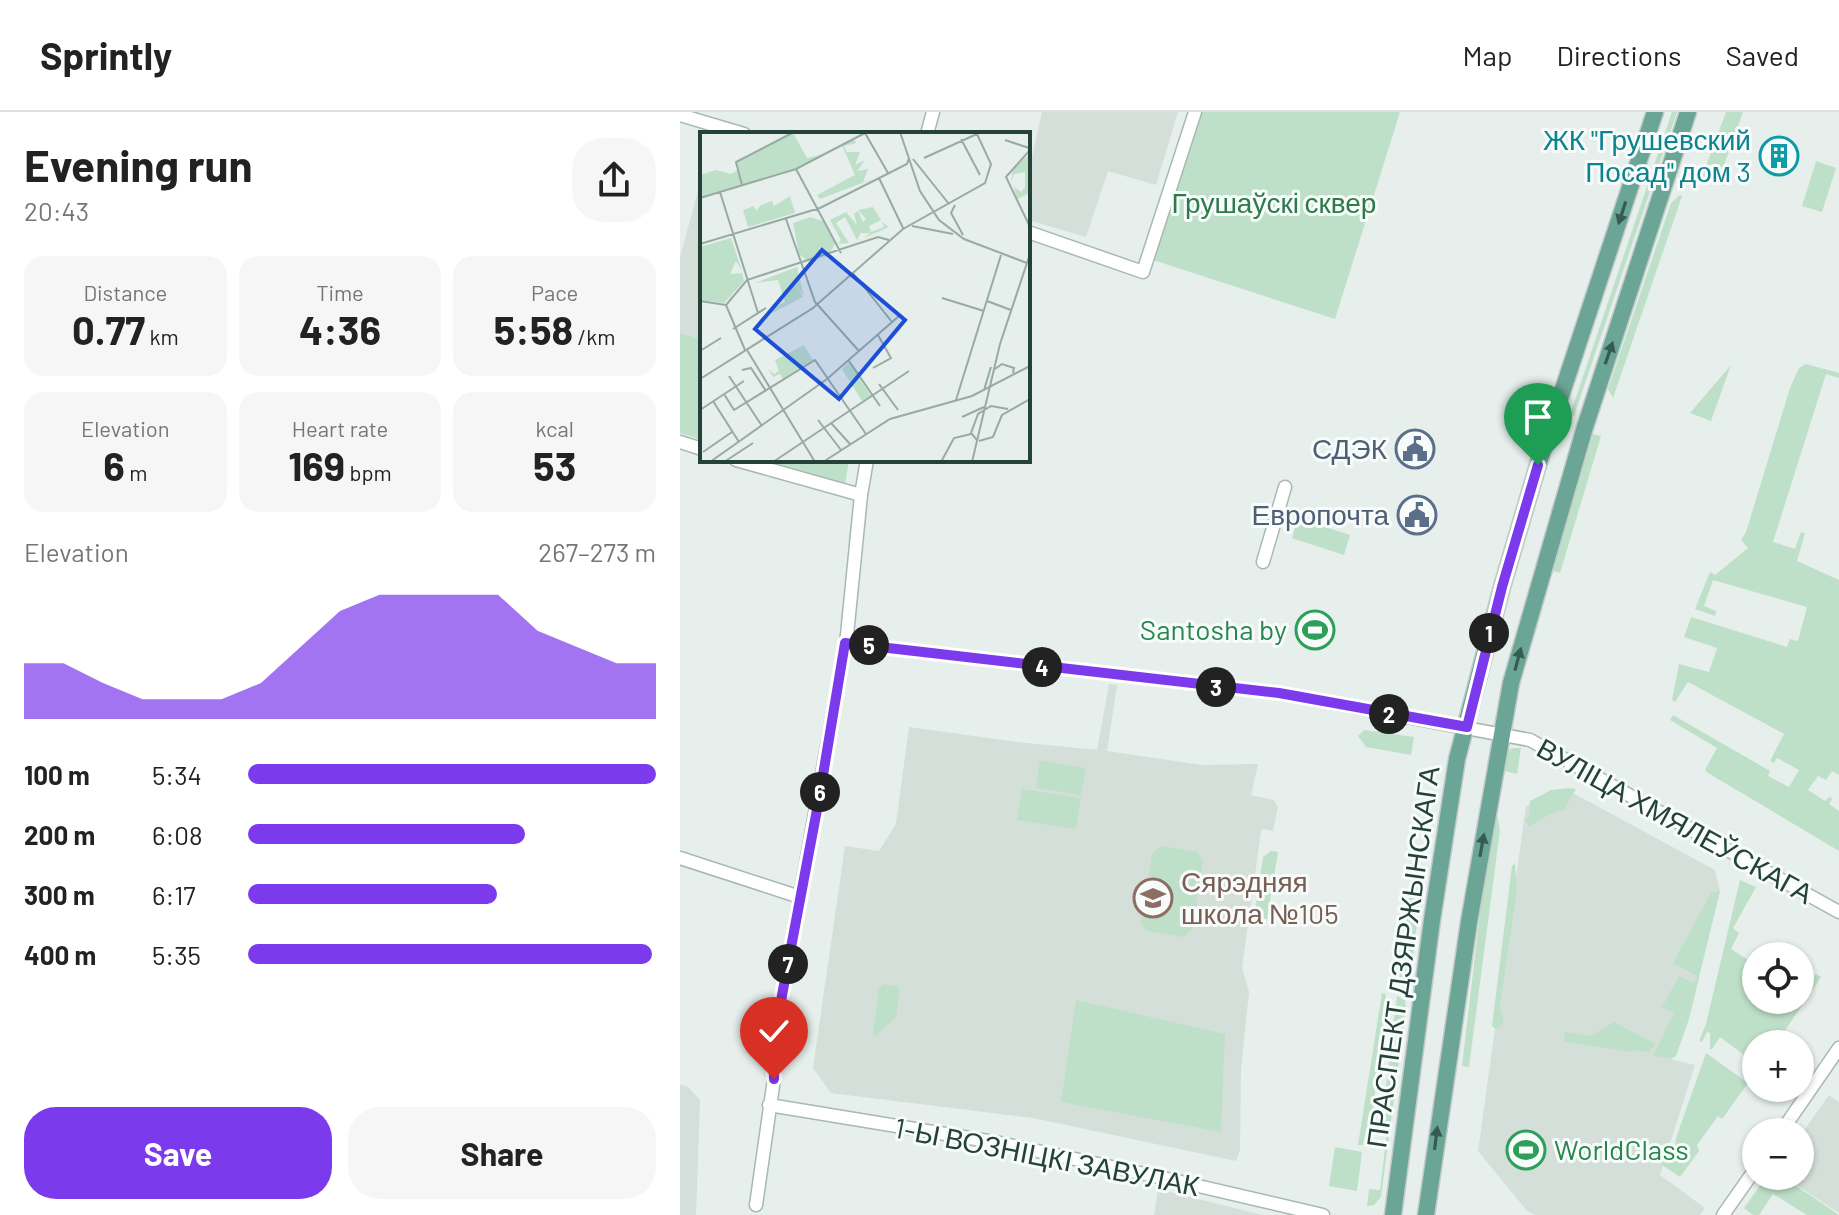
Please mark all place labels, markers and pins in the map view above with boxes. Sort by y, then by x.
place label: ЖК "Грушевский Посад" дом 3 [1543,122,1751,188]
building icon: ЖК "Грушевский Посад" дом 3 [1758,135,1800,177]
pin [1504,383,1572,465]
public building icon: СДЭК [1394,428,1436,470]
place label: СДЭК [1312,431,1388,465]
public building icon: Европочта [1396,494,1438,536]
place label: Европочта [1252,497,1389,531]
sports icon: Santosha by [1294,609,1336,651]
place label: Santosha by [1140,612,1287,646]
pin: 1 [1469,613,1509,653]
pin: 5 [849,625,889,665]
pin: 4 [1022,647,1062,687]
pin: 3 [1196,667,1236,707]
pin: 2 [1369,694,1409,734]
pin: 6 [800,772,840,812]
place label: Сярэдняя школа №105 [1181,864,1339,930]
school or university icon: Сярэдняя школа №105 [1132,877,1174,919]
pin: 7 [768,944,808,984]
pin [740,997,808,1079]
sports icon: WorldClass [1505,1129,1547,1171]
place label: WorldClass [1554,1132,1689,1166]

